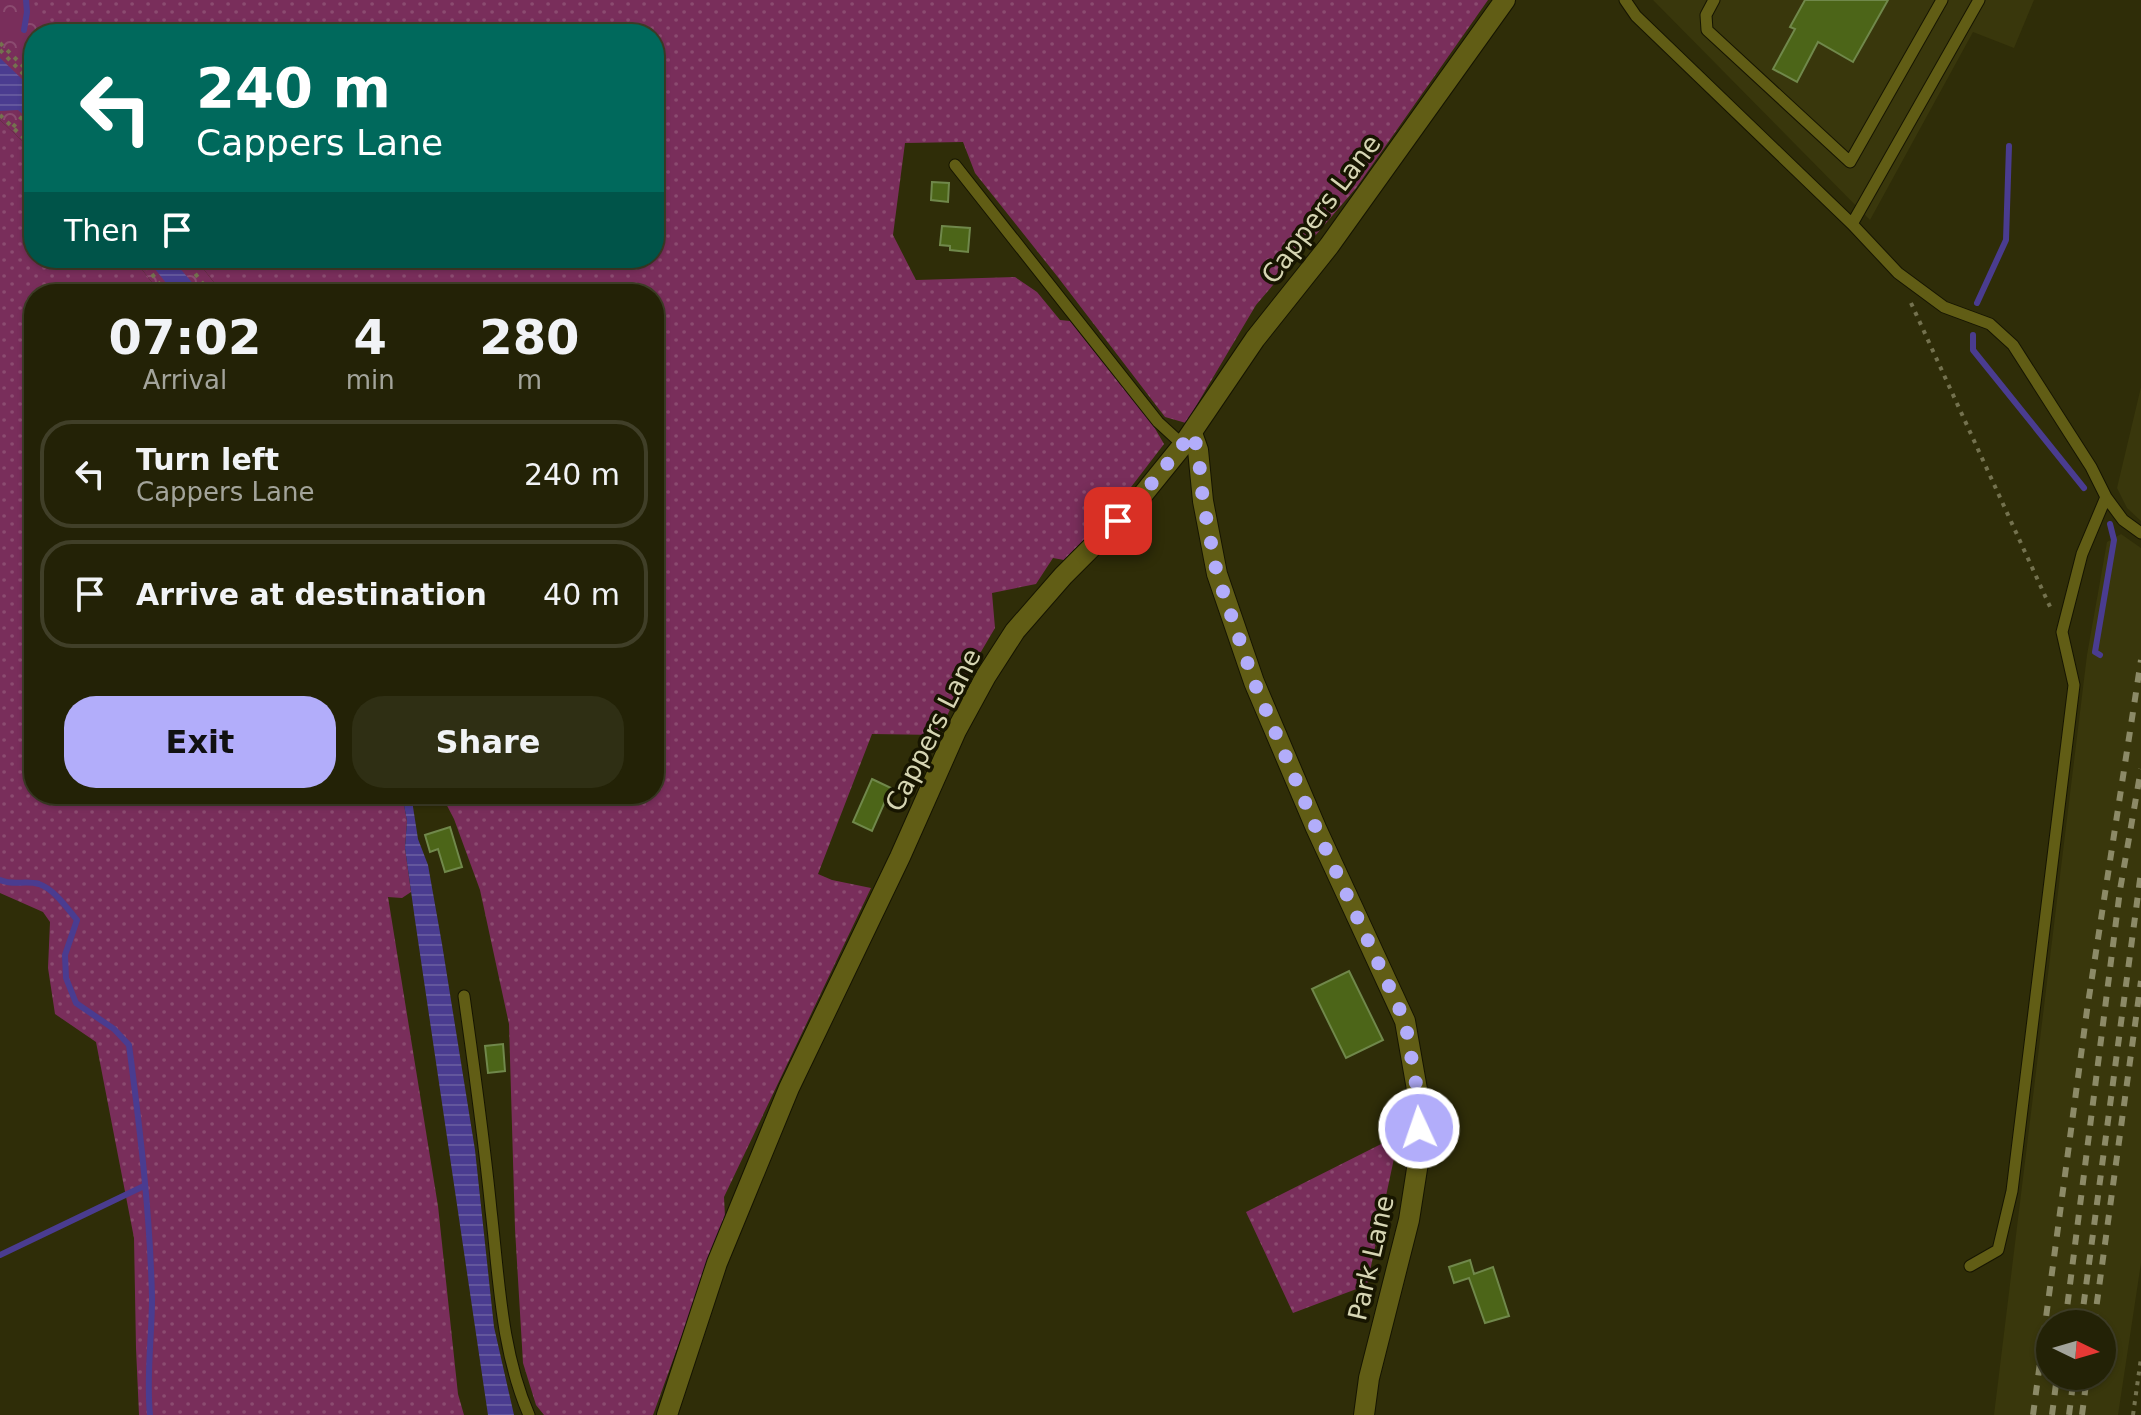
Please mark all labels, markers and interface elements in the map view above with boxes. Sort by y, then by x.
text: 240 m [196,55,391,120]
icon: left [64,56,168,160]
text: Cappers Lane [196,122,443,163]
street label: Cappers Lane [1255,129,1387,289]
icon: arrive [155,208,199,252]
text: Then [64,213,139,248]
text: 07:02 [108,309,261,365]
text: 4 [354,309,387,365]
text: 280 [479,309,579,365]
text: Arrival [143,365,227,395]
text: min [346,365,395,395]
text: m [517,365,542,395]
text: Turn left [136,442,279,477]
icon: left [68,452,112,496]
text: 240 m [524,457,620,492]
text: Cappers Lane [136,477,314,507]
pin [1084,487,1152,555]
icon: arrive [1096,499,1140,543]
icon: arrive [68,572,112,616]
text: Arrive at destination [136,577,487,612]
text: 40 m [543,577,620,612]
street label: Cappers Lane [879,644,987,816]
button: Exit [64,696,336,788]
button: Share [352,696,624,788]
position arrow [1377,1086,1461,1170]
street label: Park Lane [1342,1193,1400,1323]
north arrow [2036,1310,2116,1390]
map controls [2036,1310,2116,1390]

